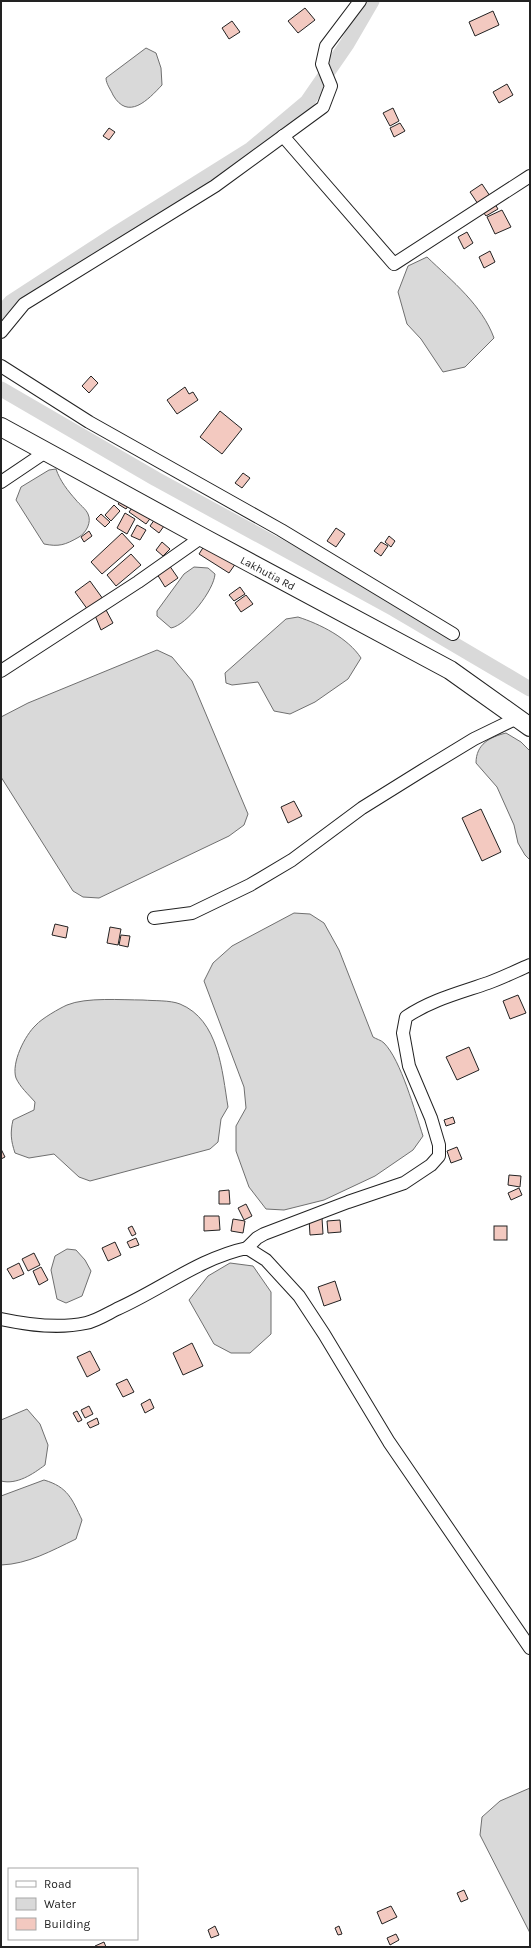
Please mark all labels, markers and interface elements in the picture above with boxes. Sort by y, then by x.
street label: Lakhutia Rd [238,554,297,593]
legend [8,1868,138,1940]
text: Road [44,1877,72,1891]
text: Water [44,1897,77,1911]
text: Building [44,1917,91,1931]

